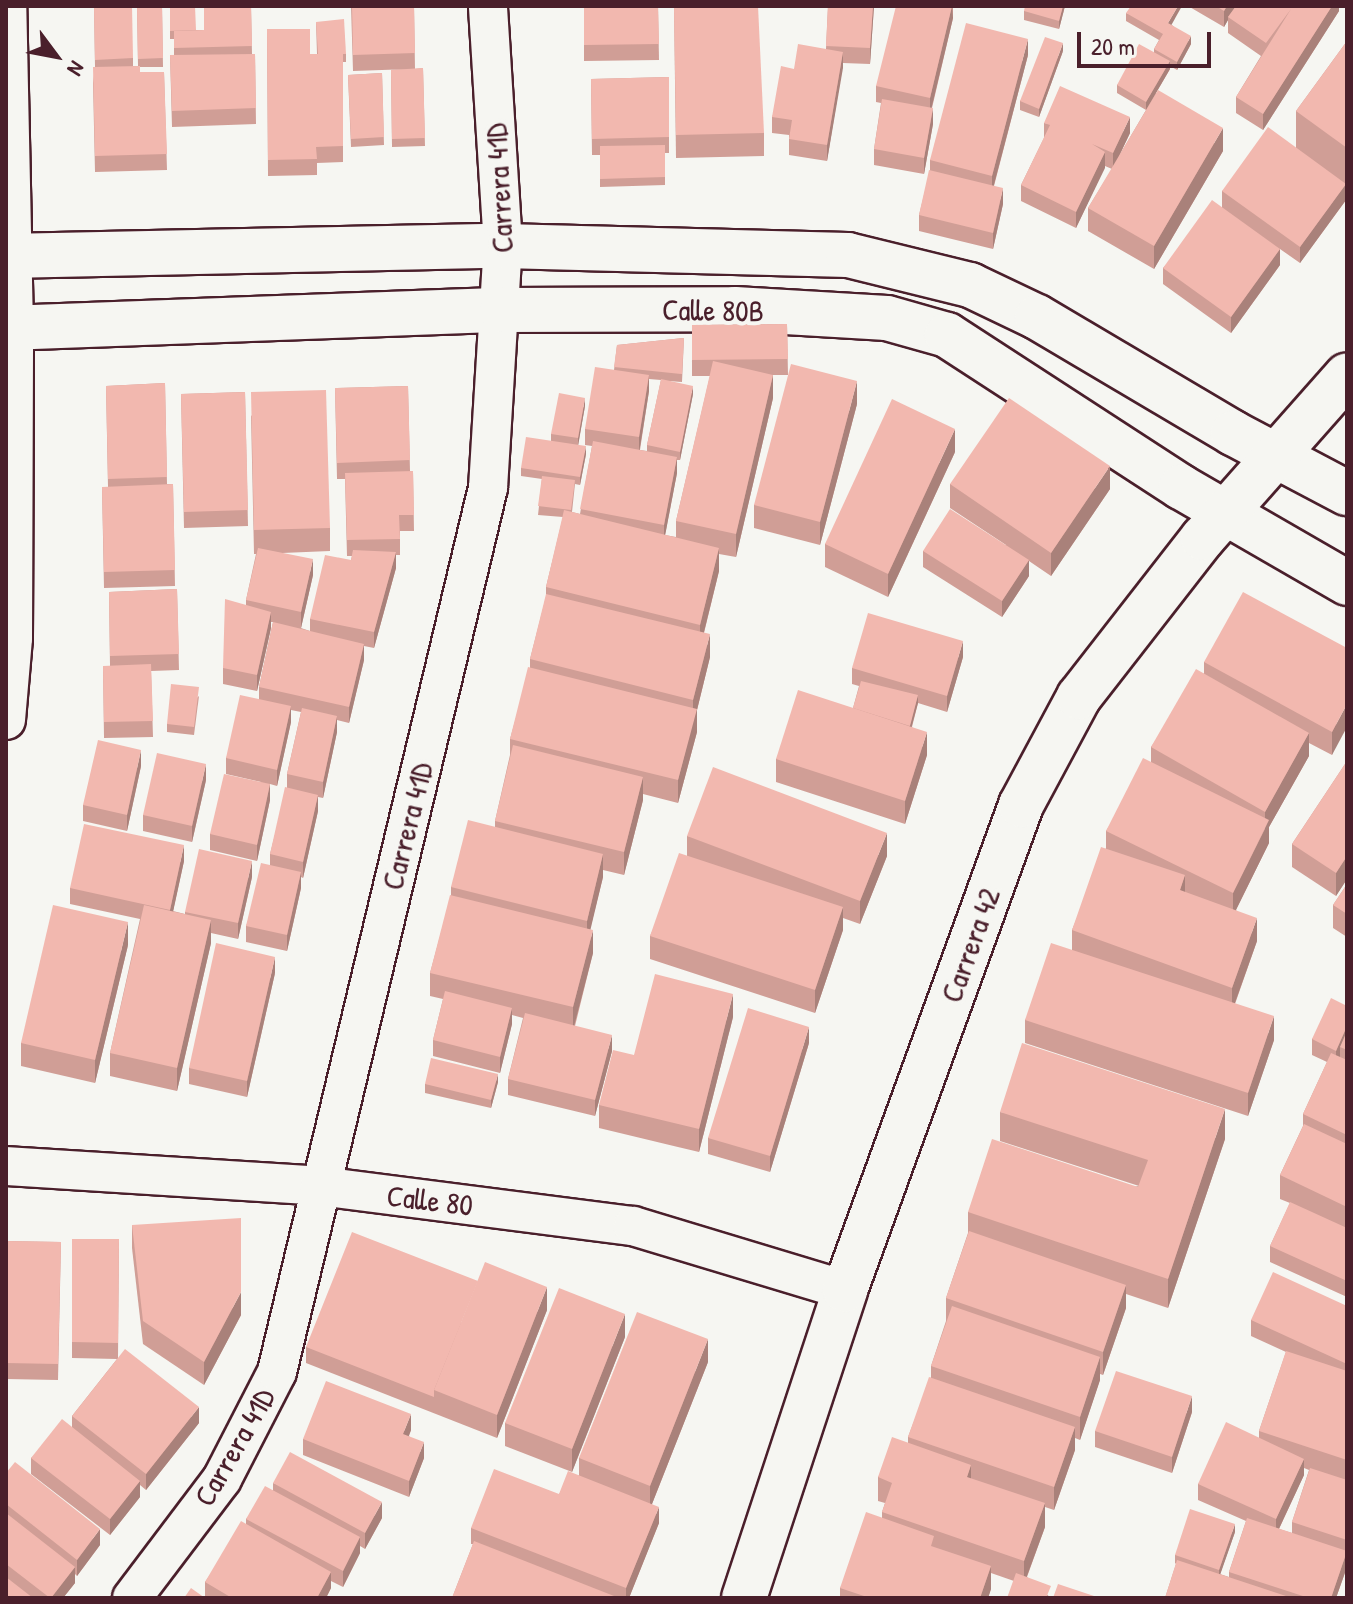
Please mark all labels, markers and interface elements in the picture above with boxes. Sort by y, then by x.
north arrow [16,16,96,96]
scale bar [1081,16,1215,66]
text: 20 m [1091,30,1135,62]
text: N [61,56,92,82]
street label: Carrera 41D [478,122,520,254]
street label: Calle 80B [662,291,764,329]
street label: Carrera 41D [374,759,440,893]
street label: Carrera 42 [933,883,1007,1007]
street label: Calle 80 [385,1177,475,1223]
street label: Carrera 41D [186,1382,282,1512]

